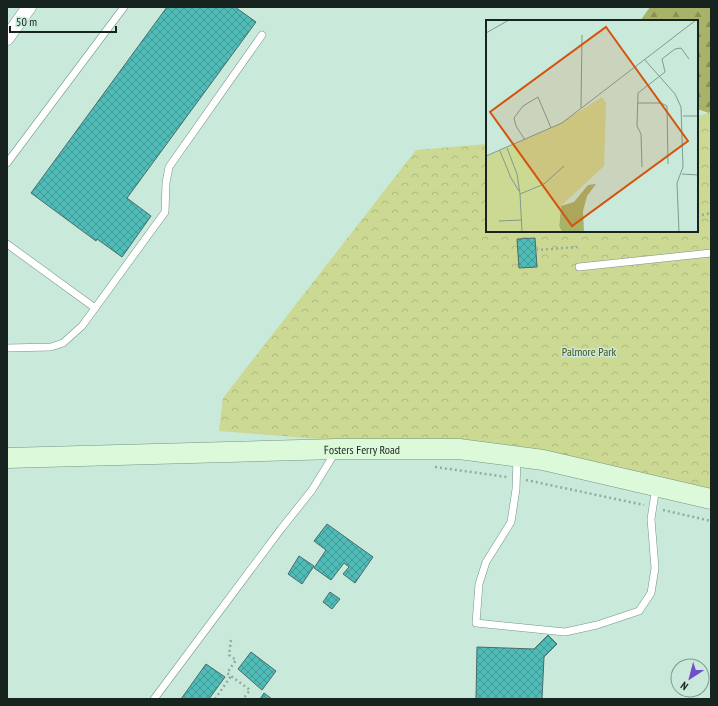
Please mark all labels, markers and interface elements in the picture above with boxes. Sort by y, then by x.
scale bar [10,8,116,34]
text: 50 m [16,14,37,29]
inset map [486,20,698,232]
park label: Palmore Park [562,344,616,359]
street label: Fosters Ferry Road [324,441,400,457]
north arrow [670,658,710,698]
text: N [678,679,691,694]

